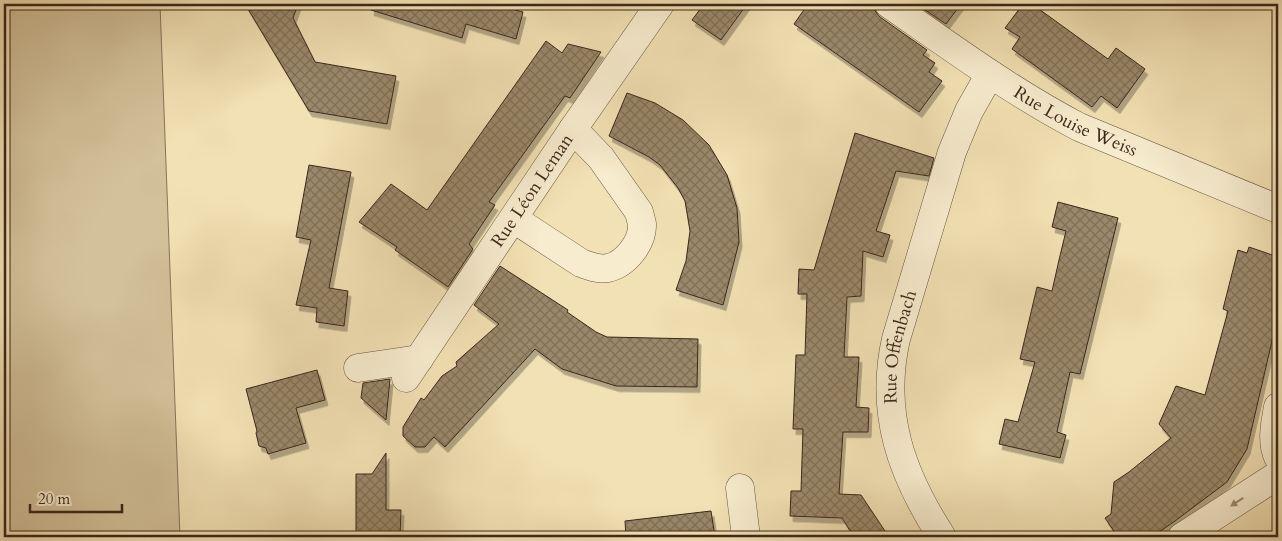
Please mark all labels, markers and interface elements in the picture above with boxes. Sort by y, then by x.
street label: Rue Louise Weiss [1009,80,1141,162]
street label: Rue Léon Leman [485,128,579,252]
street label: Rue Offenbach [878,287,922,404]
scale bar [30,481,122,513]
text: 20 m [38,489,70,509]
one-way arrow [1231,497,1244,507]

